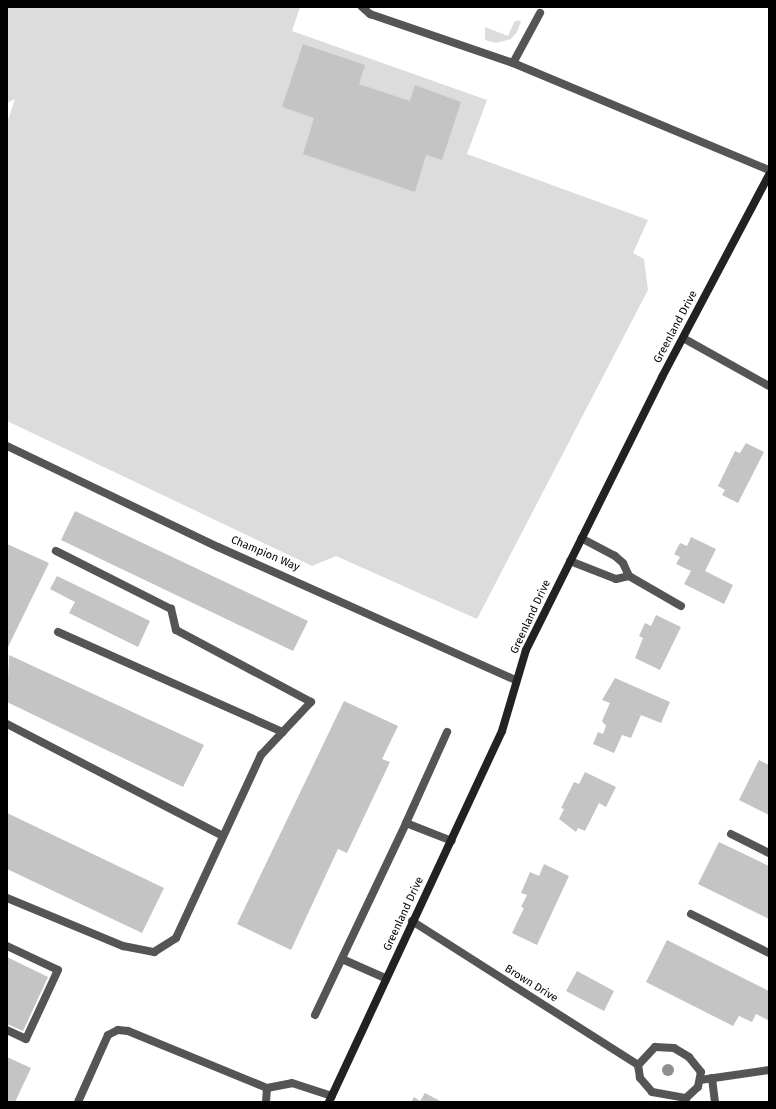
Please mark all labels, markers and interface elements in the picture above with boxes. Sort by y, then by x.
street label: Greenland Drive [651,289,701,365]
street label: Champion Way [229,534,301,574]
street label: Greenland Drive [508,578,554,656]
street label: Greenland Drive [381,875,427,953]
street label: Brown Drive [502,962,560,1006]

